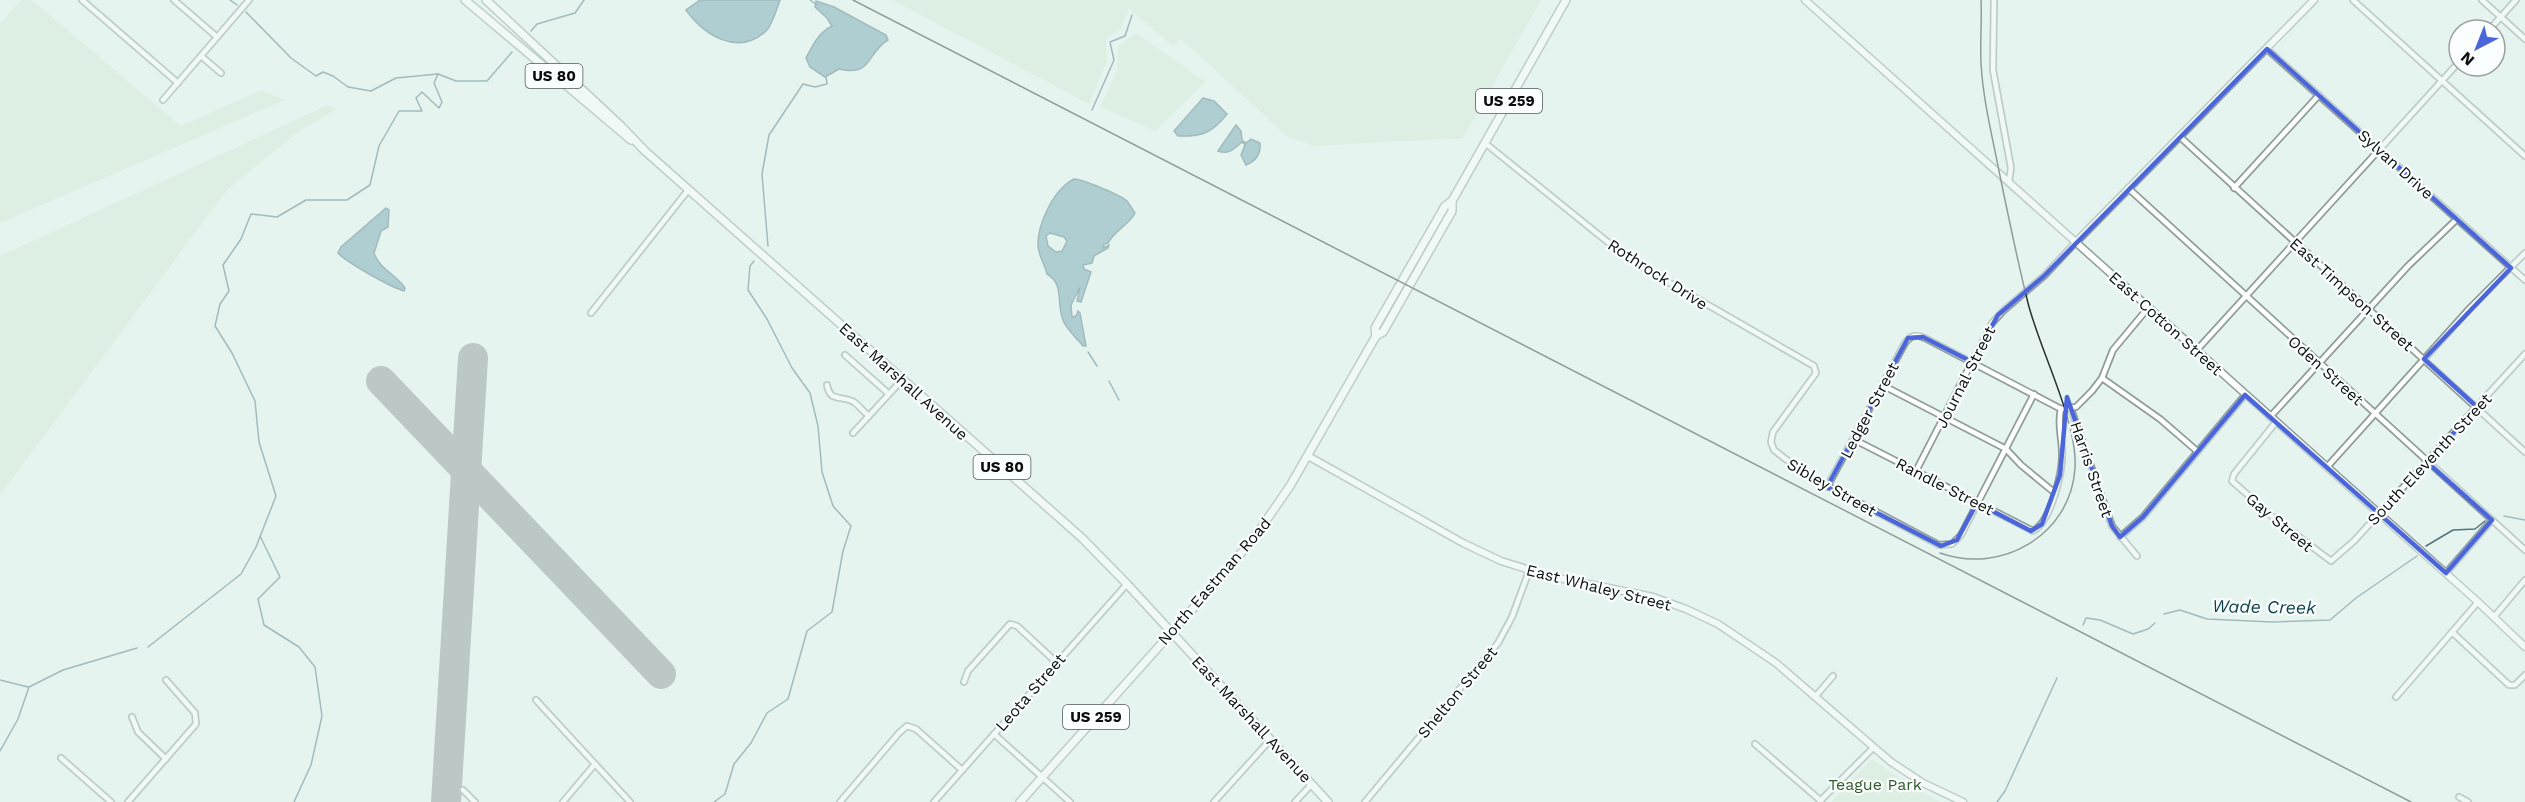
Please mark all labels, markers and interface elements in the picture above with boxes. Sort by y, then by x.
north arrow [2447,18,2507,78]
text: N [2457,48,2478,70]
road number: US 80 [526,64,582,88]
road number: US 259 [1476,89,1542,113]
street label: Sylvan Drive [2354,126,2437,203]
street label: East Timpson Street [2286,234,2418,355]
street label: Rothrock Drive [1604,235,1711,314]
street label: East Cotton Street [2105,268,2226,379]
street label: East Marshall Avenue [835,319,972,444]
street label: Journal Street [1932,323,1999,431]
street label: Oden Street [2284,332,2367,409]
street label: Ledger Street [1836,359,1903,462]
street label: South Eleventh Street [2363,389,2496,529]
street label: Harris Street [2066,419,2117,520]
street label: Sibley Street [1784,454,1880,521]
street label: Randle Street [1893,454,1997,519]
road number: US 80 [974,455,1030,479]
street label: Gay Street [2242,489,2317,556]
street label: North Eastman Road [1154,514,1275,649]
street label: East Whaley Street [1524,560,1674,615]
water label: Wade Creek [2212,595,2317,618]
street label: Shelton Street [1414,642,1501,742]
street label: Leota Street [991,649,1070,735]
street label: East Marshall Avenue [1188,652,1315,787]
road number: US 259 [1063,705,1129,729]
park label: Teague Park [1828,775,1922,794]

